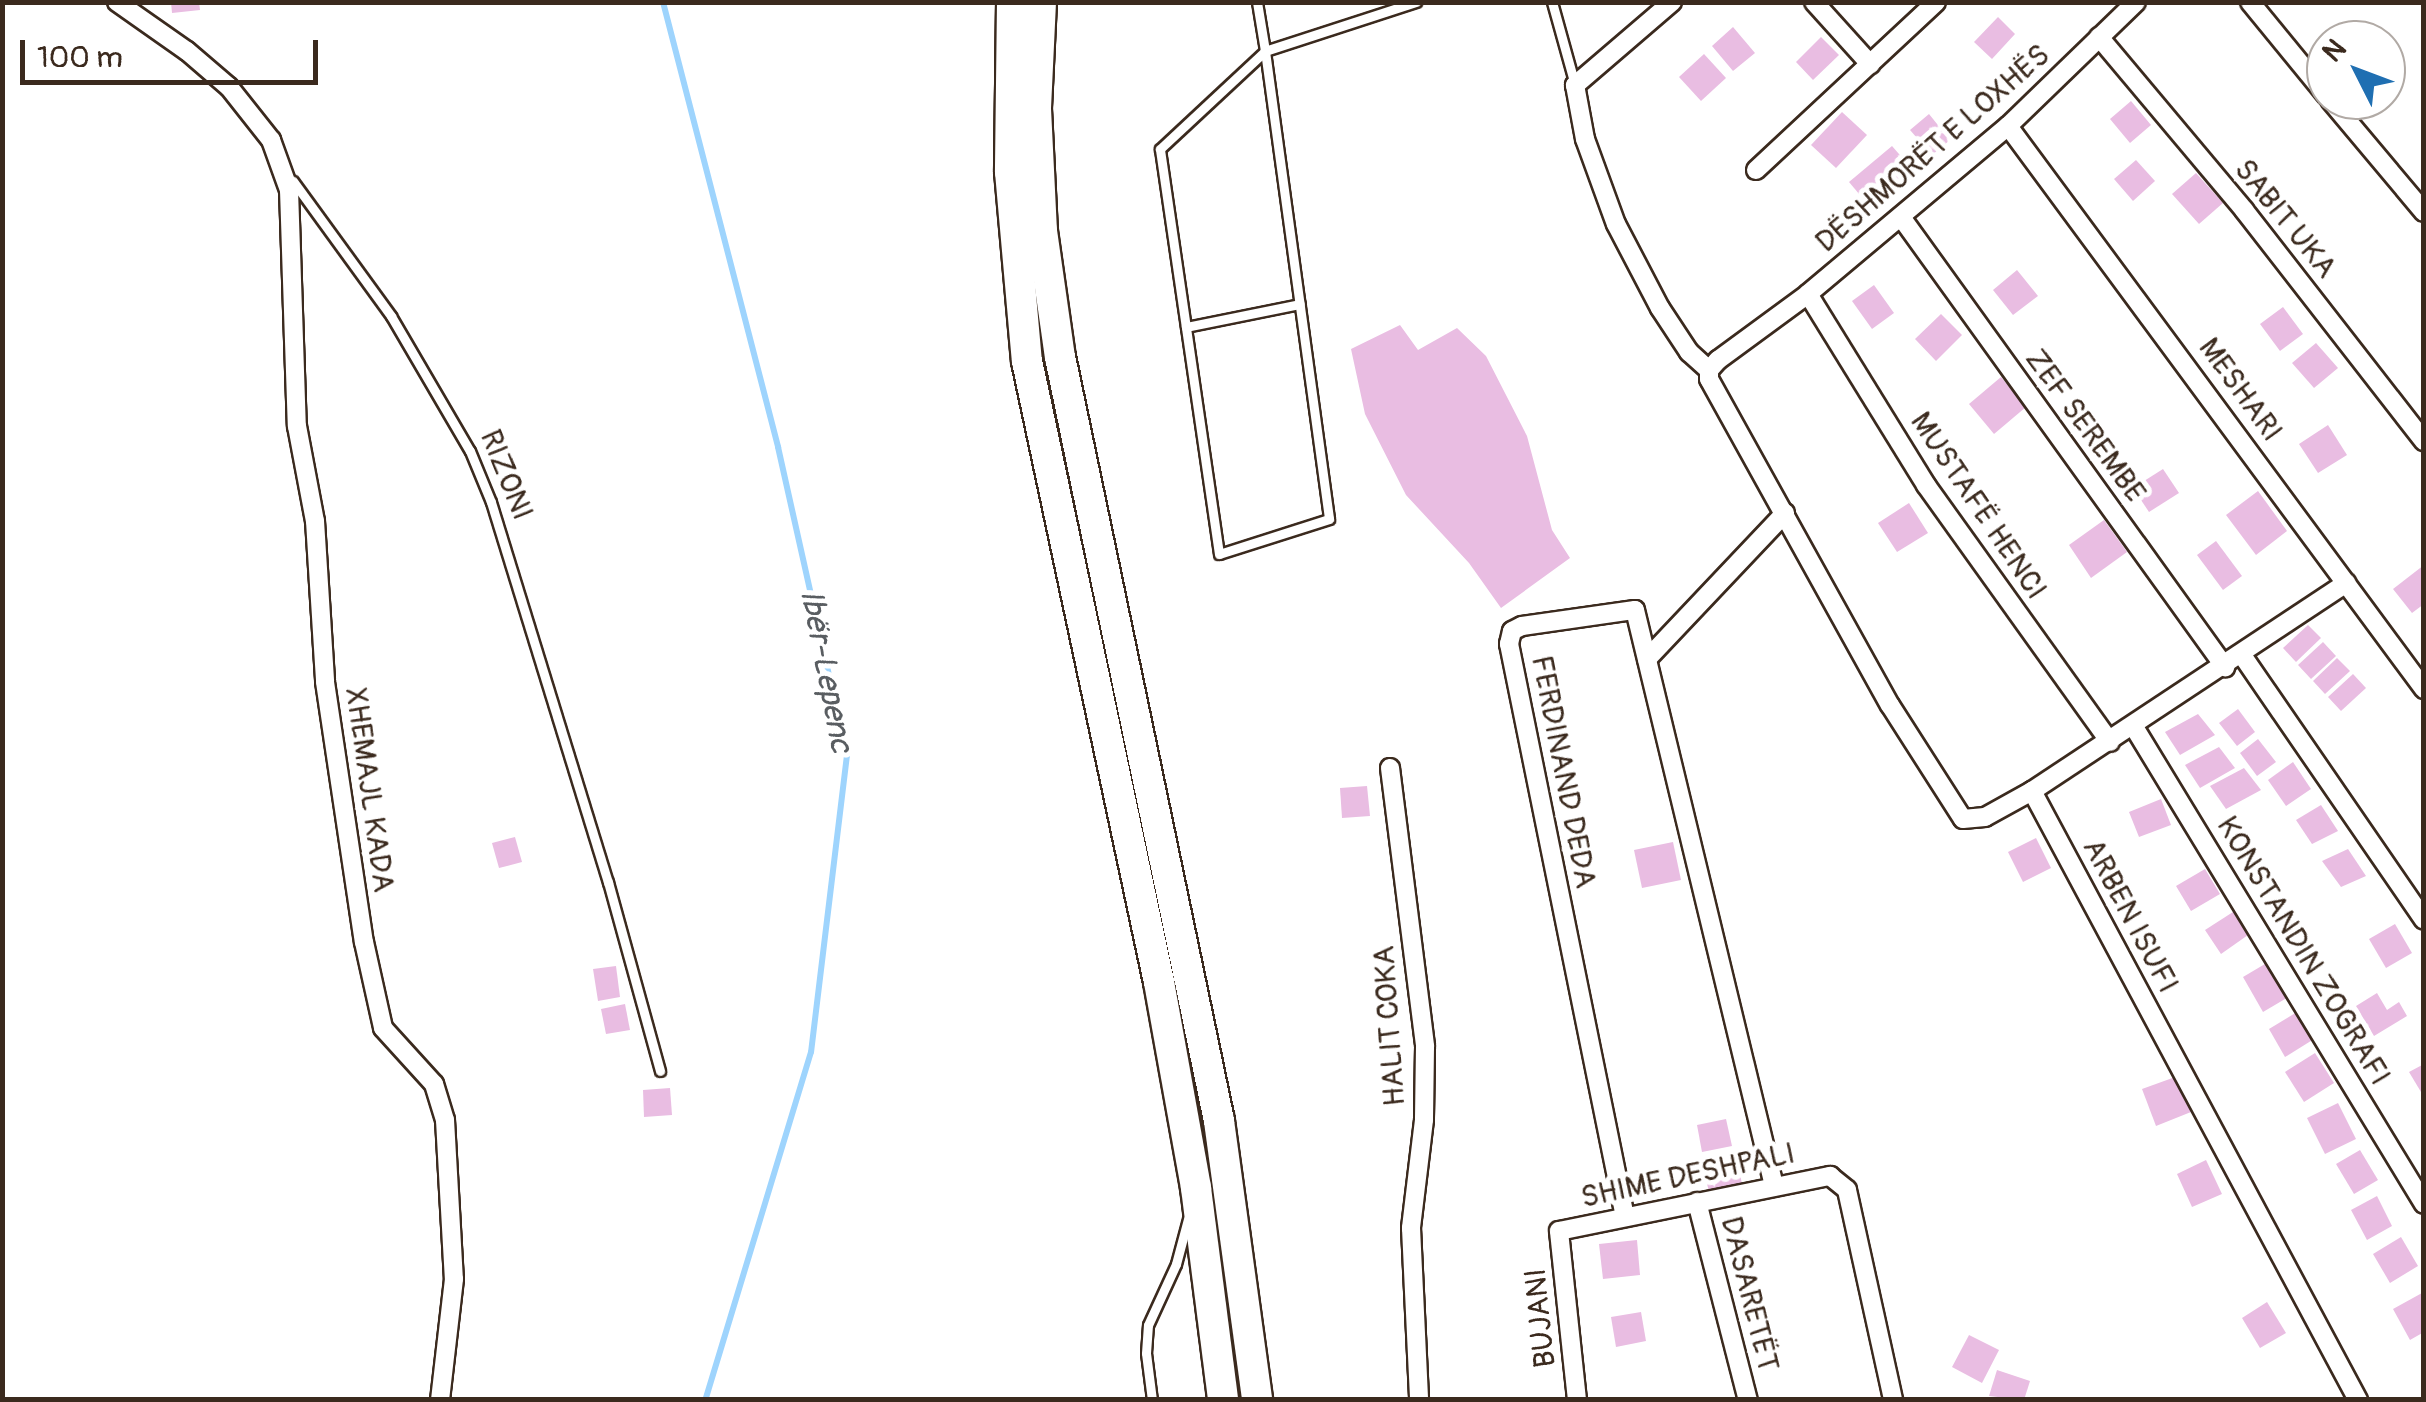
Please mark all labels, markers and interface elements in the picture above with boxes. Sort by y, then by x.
scale bar [25,20,322,82]
north arrow [2306,20,2406,120]
text: N [2315,32,2354,70]
street label: DËSHMORËT E LOXHËS [1809,38,2057,260]
text: 100 m [37,39,123,76]
street label: SABIT UKA [2226,152,2344,286]
street label: MESHARI [2190,331,2290,449]
street label: ZEF SEREMBE [2017,342,2153,510]
street label: MUSTAFË HENCI [1902,406,2054,606]
street label: RIZONI [472,425,540,525]
water label: Ibër-Lepenc [791,586,861,756]
street label: FERDINAND DEDA [1523,653,1603,891]
street label: XHEMAJL KADA [337,685,401,895]
street label: KONSTANDIN ZOGRAFI [2208,810,2398,1092]
street label: ARBEN ISUFI [2074,833,2186,999]
street label: HALIT COKA [1366,944,1414,1108]
street label: SHIME DESHPALI [1578,1136,1798,1216]
street label: DASARETËT [1712,1213,1786,1375]
street label: BUJANI [1518,1267,1564,1369]

